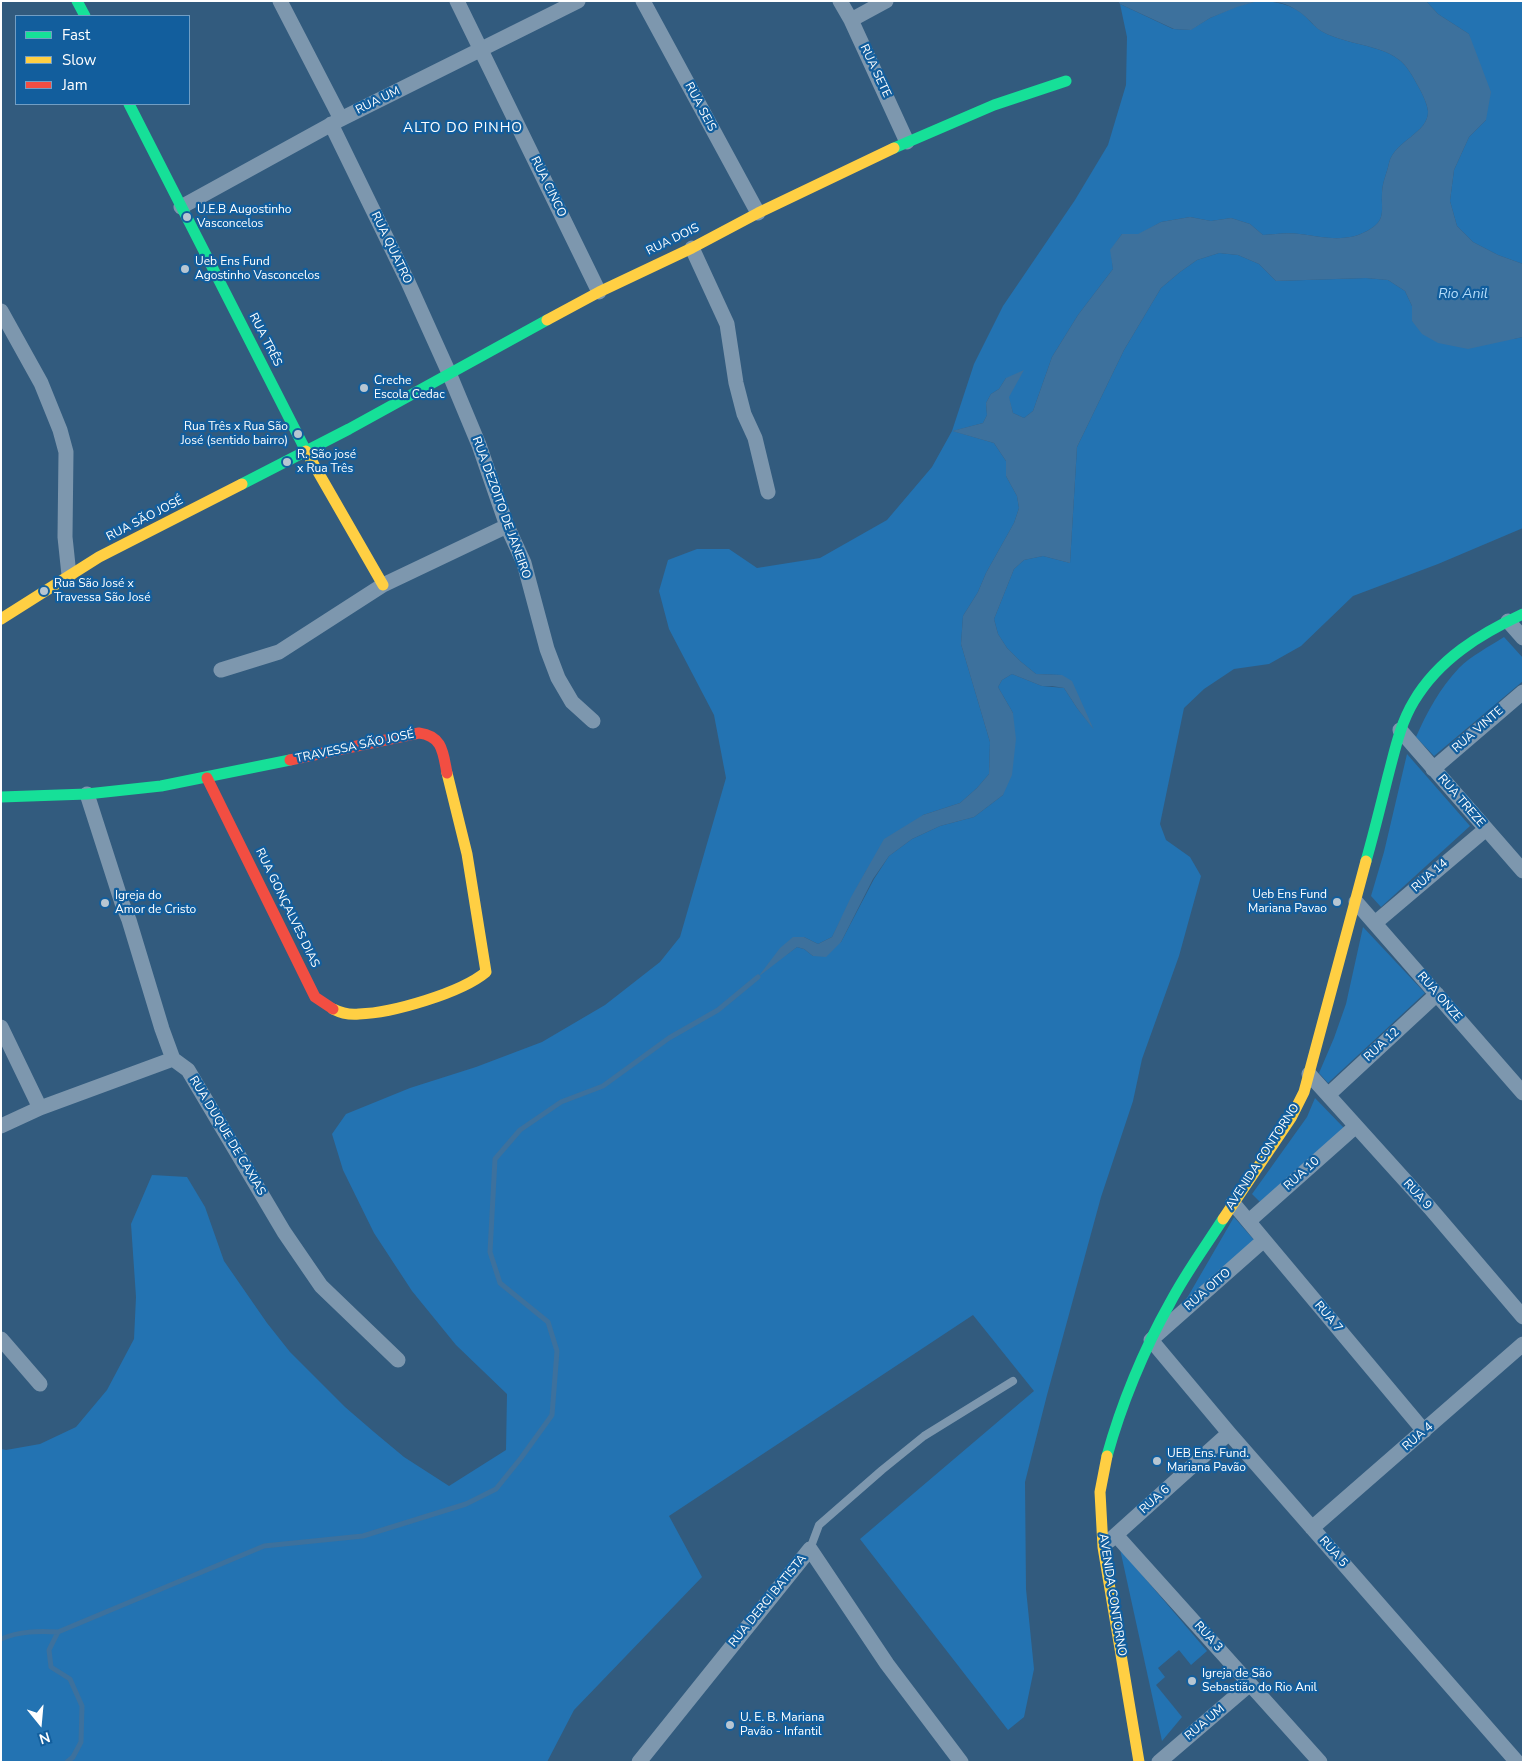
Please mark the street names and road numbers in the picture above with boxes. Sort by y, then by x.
street label: RUA SETE [856,42,894,100]
street label: RUA SEIS [681,80,719,134]
street label: RUA UM [353,84,403,118]
street label: RUA CINCO [527,154,569,220]
street label: RUA QUATRO [367,210,415,286]
street label: RUA DOIS [644,221,702,259]
street label: RUA TRÊS [245,311,285,369]
street label: RUA DEZOITO DE JANEIRO [469,435,533,581]
street label: RUA SÃO JOSÉ [104,493,186,545]
street label: RUA VINTE [1450,704,1506,756]
street label: TRAVESSA SÃO JOSÉ [295,727,415,767]
street label: RUA TREZE [1434,772,1488,830]
street label: RUA GONÇALVES DIAS [252,846,322,970]
street label: RUA 14 [1409,856,1451,896]
street label: RUA ONZE [1414,969,1464,1025]
street label: RUA 12 [1361,1025,1403,1065]
street label: RUA DUQUE DE CAXIAS [186,1074,268,1198]
street label: AVENIDA CONTORNO [1223,1101,1303,1213]
street label: RUA 10 [1281,1154,1323,1194]
street label: RUA 9 [1400,1177,1434,1213]
street label: RUA OITO [1182,1266,1234,1314]
street label: RUA 7 [1311,1299,1345,1335]
street label: RUA 4 [1400,1420,1436,1454]
street label: RUA 6 [1137,1483,1173,1517]
street label: AVENIDA CONTORNO [1095,1533,1129,1657]
street label: RUA 5 [1316,1534,1350,1570]
street label: RUA DERCI BATISTA [726,1552,810,1650]
street label: RUA 3 [1191,1619,1225,1655]
street label: RUA UM [1182,1702,1228,1744]

